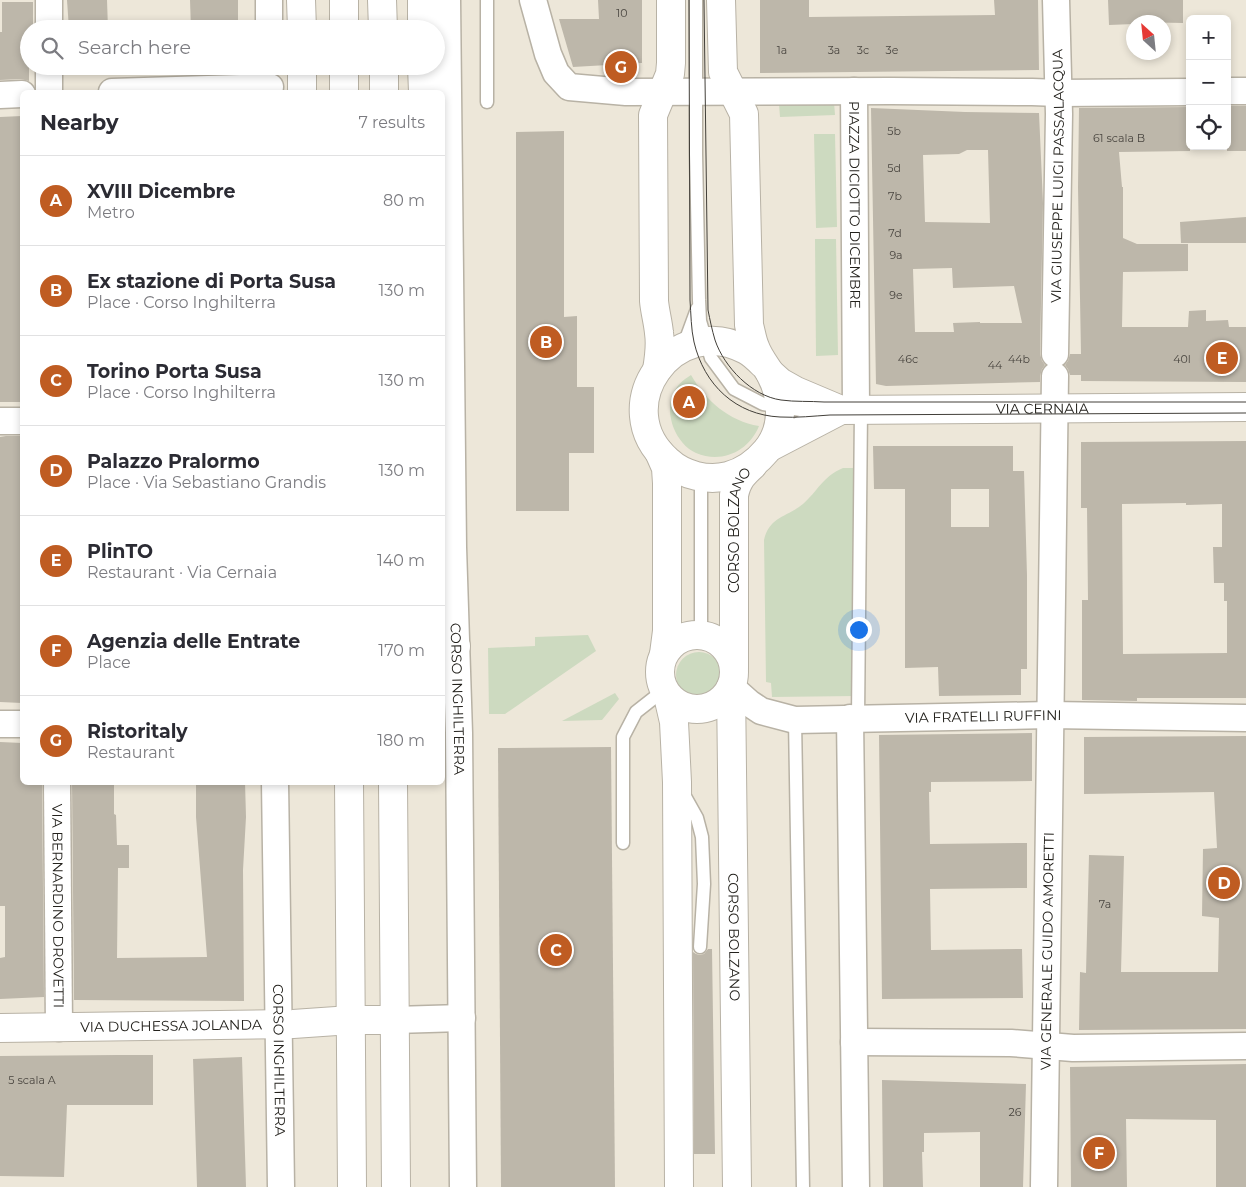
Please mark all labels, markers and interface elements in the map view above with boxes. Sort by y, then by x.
house number: 10 [616,6,628,20]
north arrow [1126,15,1171,60]
map controls [1186,15,1231,150]
button: + [1186,15,1231,60]
search box [20,20,445,75]
icon: search [38,34,66,62]
text: Search here [78,36,191,59]
house number: 1a [777,43,787,57]
house number: 3a [828,43,840,57]
house number: 3c [857,43,869,57]
house number: 3e [886,43,899,57]
pin: G [605,48,637,86]
street label: VIA GIUSEPPE LUIGI PASSALACQUA [1047,48,1068,303]
button: − [1186,60,1231,105]
street label: PIAZZA DICIOTTO DICEMBRE [845,101,864,309]
button: locate [1186,105,1231,150]
text: Nearby [40,110,119,135]
text: 7 results [358,113,425,132]
house number: 5b [887,124,901,138]
house number: 61 scala B [1093,131,1145,145]
house number: 5d [887,161,901,175]
text: XVIII Dicembre [87,180,236,203]
house number: 7b [888,189,902,203]
text: A [50,191,62,210]
text: 80 m [383,191,425,210]
text: Metro [87,203,135,222]
house number: 7d [888,226,902,240]
house number: 9a [889,248,903,262]
text: Ex stazione di Porta Susa [87,270,336,293]
text: B [50,281,62,300]
text: 130 m [378,281,425,300]
house number: 9e [889,288,903,302]
text: Place · Corso Inghilterra [87,293,276,312]
pin: B [530,323,562,361]
pin: E [1206,339,1238,377]
house number: 46c [898,352,918,366]
house number: 44b [1008,352,1030,366]
house number: 40l [1173,352,1191,366]
house number: 44 [988,358,1003,372]
text: Torino Porta Susa [87,360,262,383]
text: C [50,371,62,390]
text: 130 m [378,371,425,390]
text: Place · Corso Inghilterra [87,383,276,402]
pin: A [673,383,705,421]
street label: VIA CERNAIA [996,399,1090,418]
text: Palazzo Pralormo [87,450,260,473]
text: D [49,461,63,480]
text: 130 m [378,461,425,480]
street label: CORSO BOLZANO [725,463,755,593]
text: Place · Via Sebastiano Grandis [87,473,326,492]
text: PlinTO [87,540,153,563]
text: E [51,551,61,570]
text: 140 m [377,551,425,570]
text: Restaurant · Via Cernaia [87,563,277,582]
your location [846,617,872,643]
street label: CORSO INGHILTERRA [446,622,468,776]
text: Agenzia delle Entrate [87,630,300,653]
text: F [51,641,61,660]
text: 170 m [378,641,425,660]
text: Place [87,653,131,672]
street label: VIA FRATELLI RUFFINI [905,706,1062,727]
text: Ristoritaly [87,720,188,743]
text: G [50,731,62,750]
text: 180 m [377,731,425,750]
text: Restaurant [87,743,175,762]
street label: VIA BERNARDINO DROVETTI [48,804,68,1008]
street label: VIA GENERALE GUIDO AMORETTI [1037,832,1058,1070]
pin: D [1208,864,1240,902]
street label: CORSO BOLZANO [724,873,744,1001]
house number: 7a [1099,897,1111,911]
pin: C [540,931,572,969]
street label: CORSO INGHILTERRA [269,984,289,1137]
street label: VIA DUCHESSA JOLANDA [80,1015,263,1036]
house number: 5 scala A [8,1073,56,1087]
house number: 26 [1009,1105,1022,1119]
pin: F [1083,1134,1115,1172]

